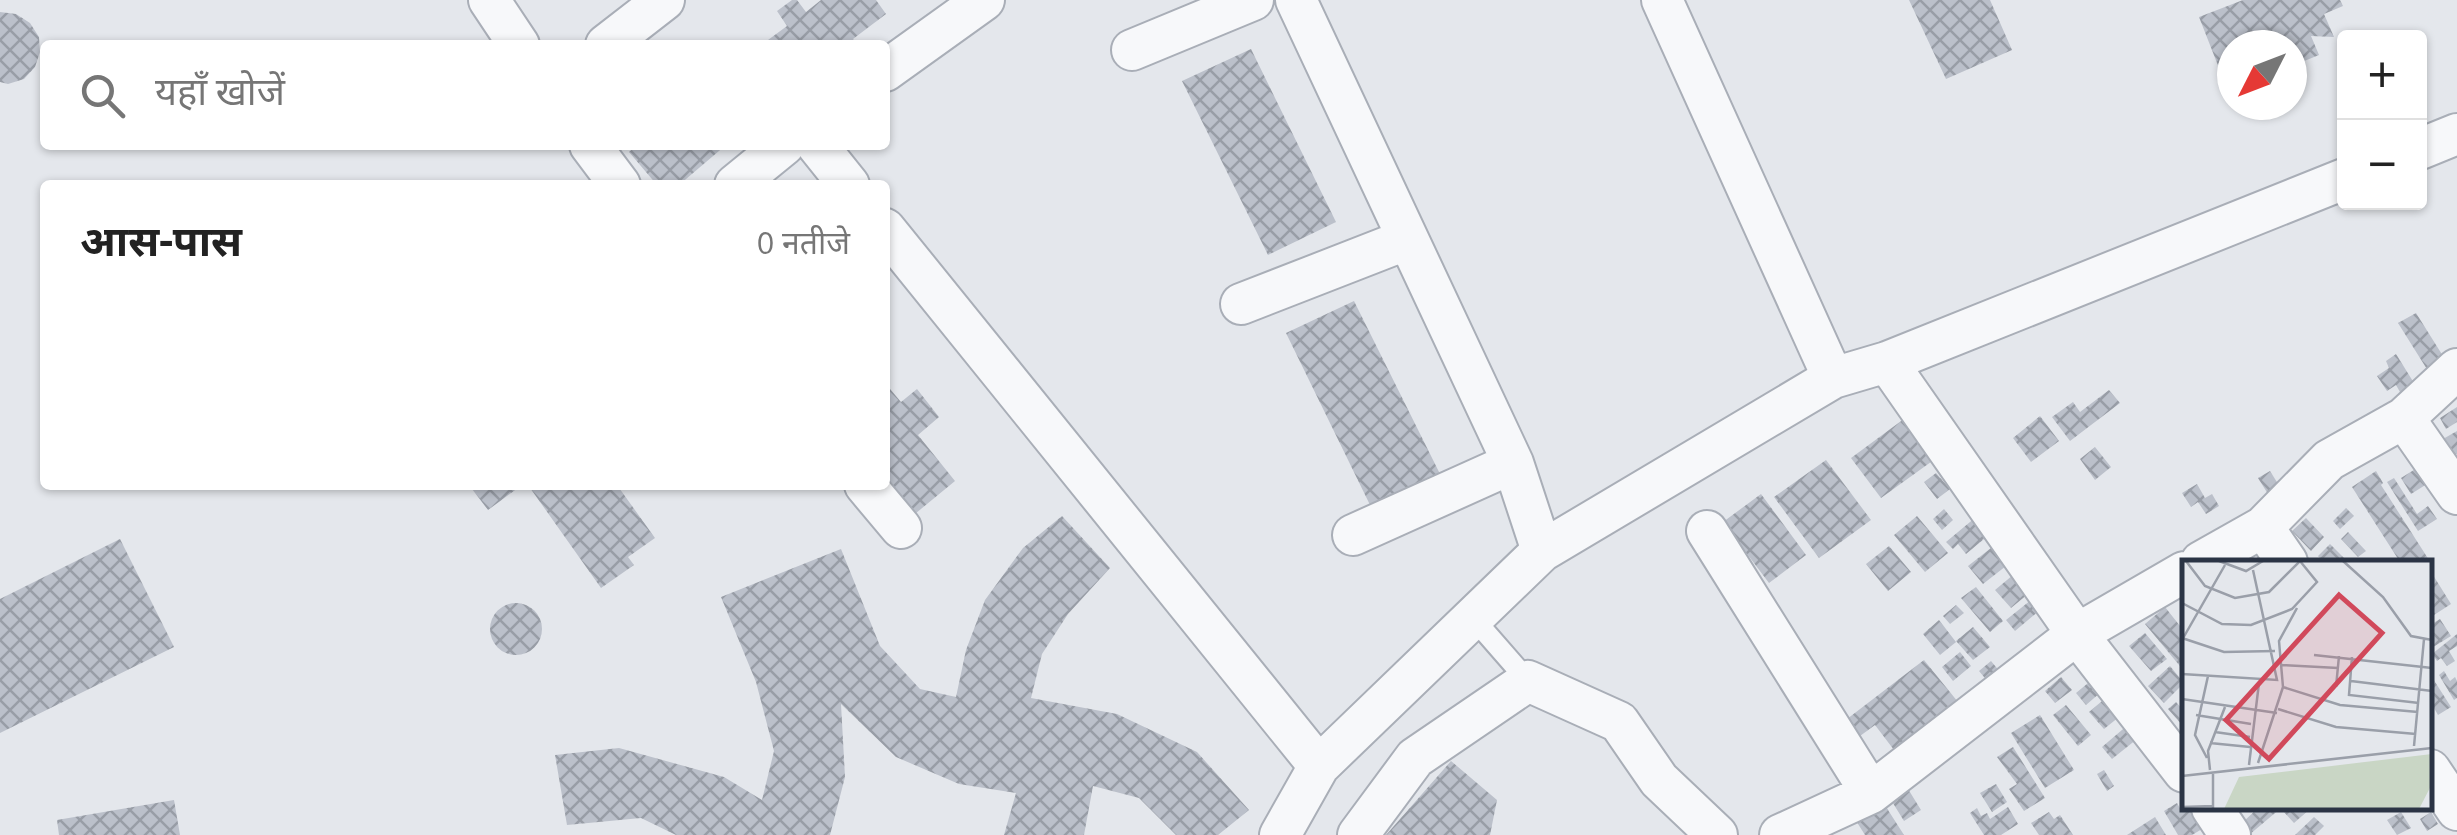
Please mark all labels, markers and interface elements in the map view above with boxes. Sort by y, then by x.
north arrow [2217,30,2307,120]
map controls [2337,30,2427,210]
button: + [2337,30,2427,120]
search box [40,40,890,150]
icon: search [75,68,130,123]
text: यहाँ खोजें [155,70,285,112]
button: − [2337,120,2427,210]
text: आस-पास [80,217,242,264]
text: 0 नतीजे [757,224,850,260]
inset map [2182,560,2432,810]

